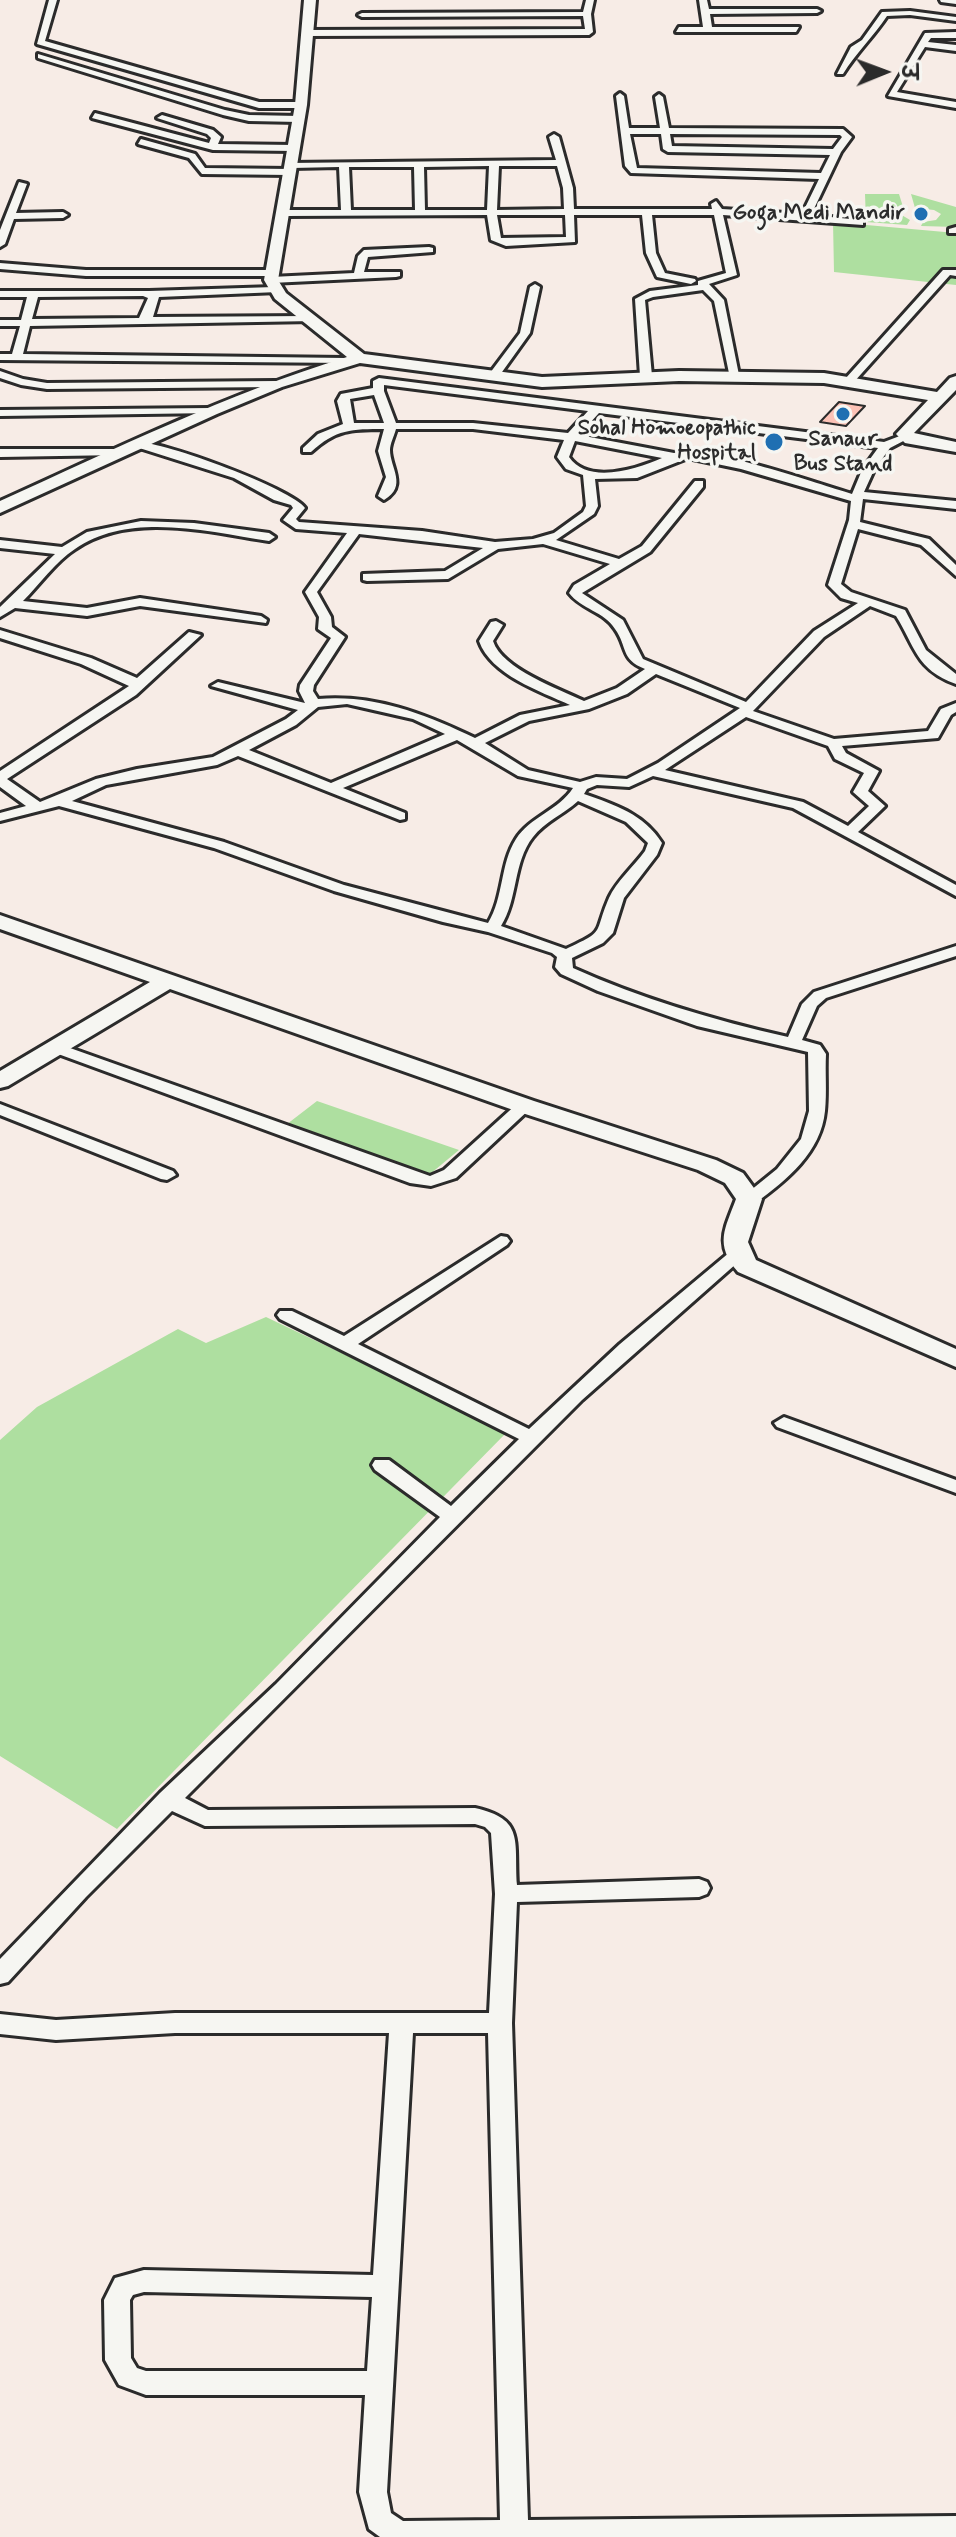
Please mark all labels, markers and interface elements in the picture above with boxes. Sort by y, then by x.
north arrow [844,32,924,112]
text: उ [894,64,922,79]
place label: Goga Medi Mandir [732,201,905,227]
marker: Goga Medi Mandir [912,205,930,223]
marker: Sanaur Bus Stand [834,405,852,423]
place label: Sohal Homoeopathic Hospital [578,416,756,468]
place label: Sanaur Bus Stand [794,427,892,478]
marker: Sohal Homoeopathic Hospital [763,431,785,453]

